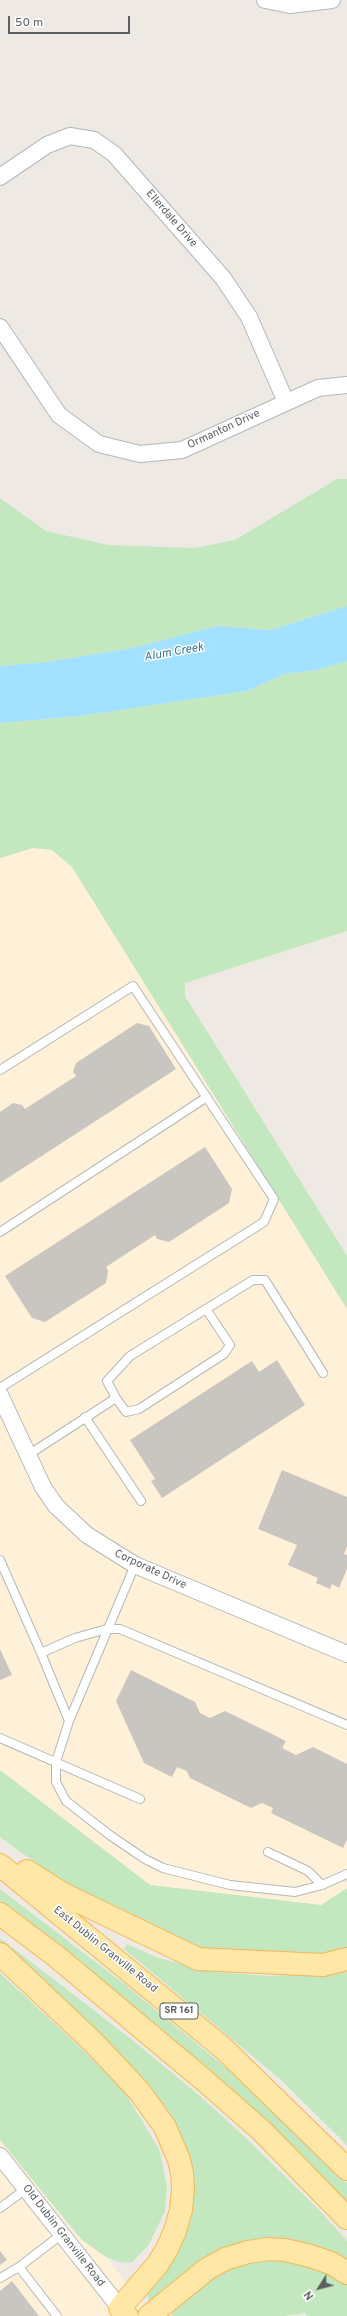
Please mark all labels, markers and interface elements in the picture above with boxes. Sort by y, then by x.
scale bar [10,8,132,34]
text: 50 m [15,15,43,31]
street label: Ellerdale Drive [142,188,200,250]
street label: Ormanton Drive [186,407,262,453]
water label: Alum Creek [143,641,205,665]
street label: Corporate Drive [112,1547,188,1593]
street label: East Dublin Granville Road [50,1904,160,1996]
road number: SR 161 [160,2003,198,2019]
street label: Old Dublin Granville Road [19,2182,107,2290]
north arrow [299,2268,339,2308]
text: N [301,2288,317,2302]

